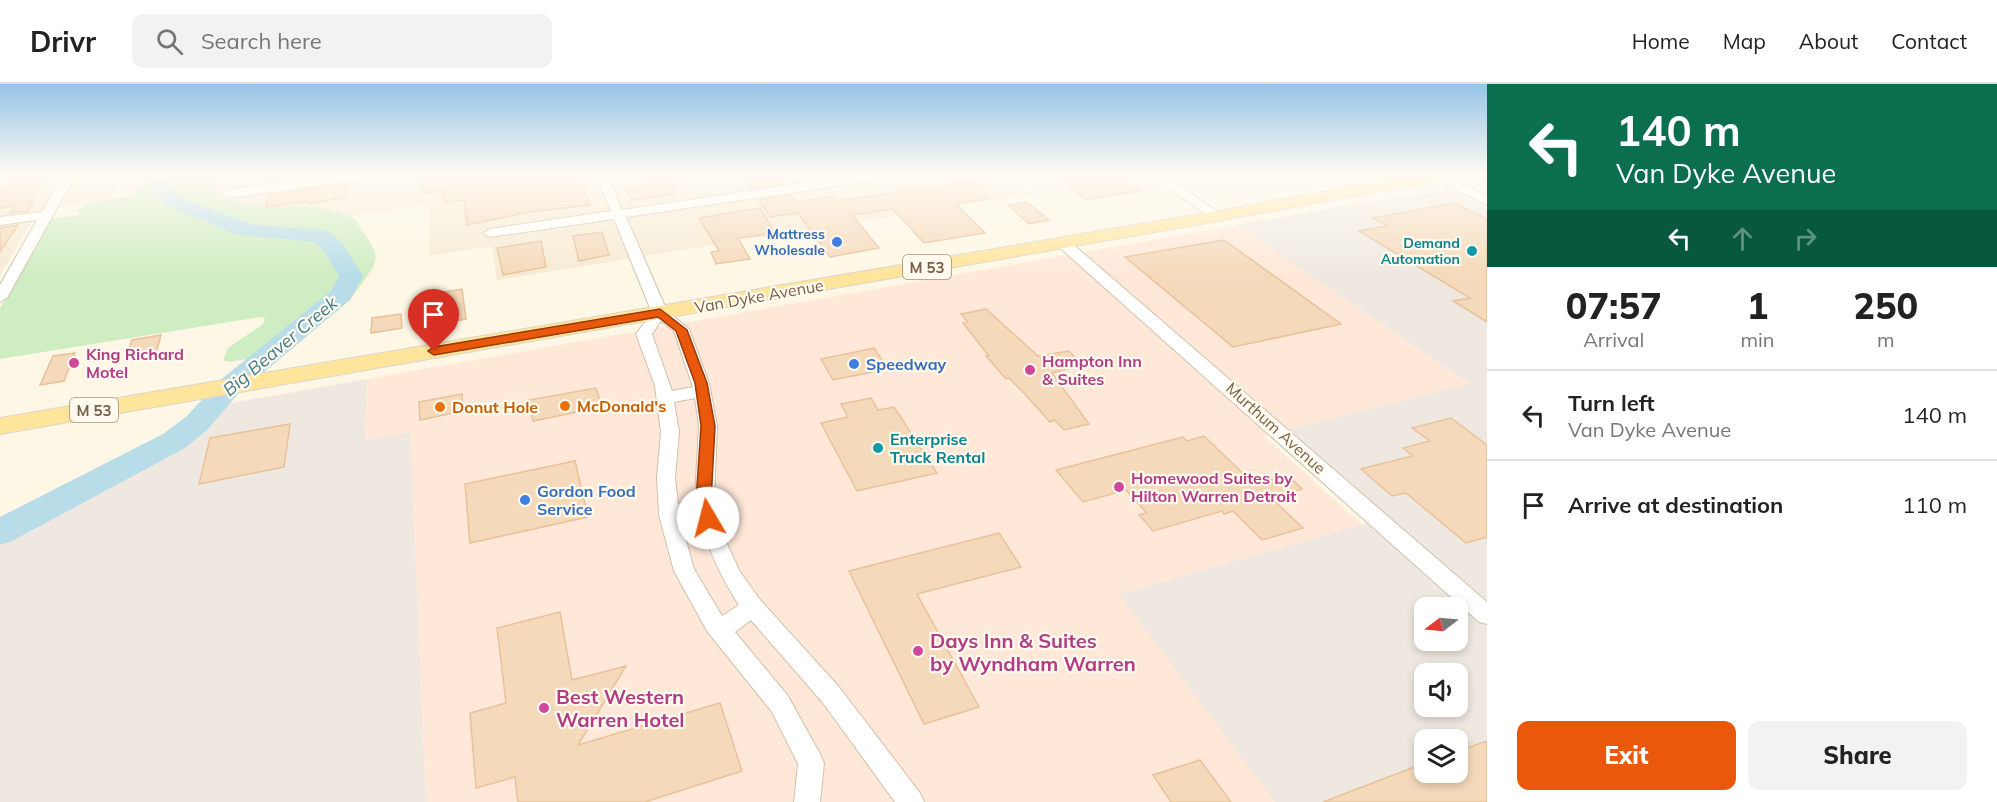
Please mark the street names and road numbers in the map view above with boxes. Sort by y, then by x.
road number: M 53 [903,255,951,279]
street label: Van Dyke Avenue [693,275,825,317]
street label: Murthum Avenue [1222,378,1330,478]
road number: M 53 [70,398,118,422]

